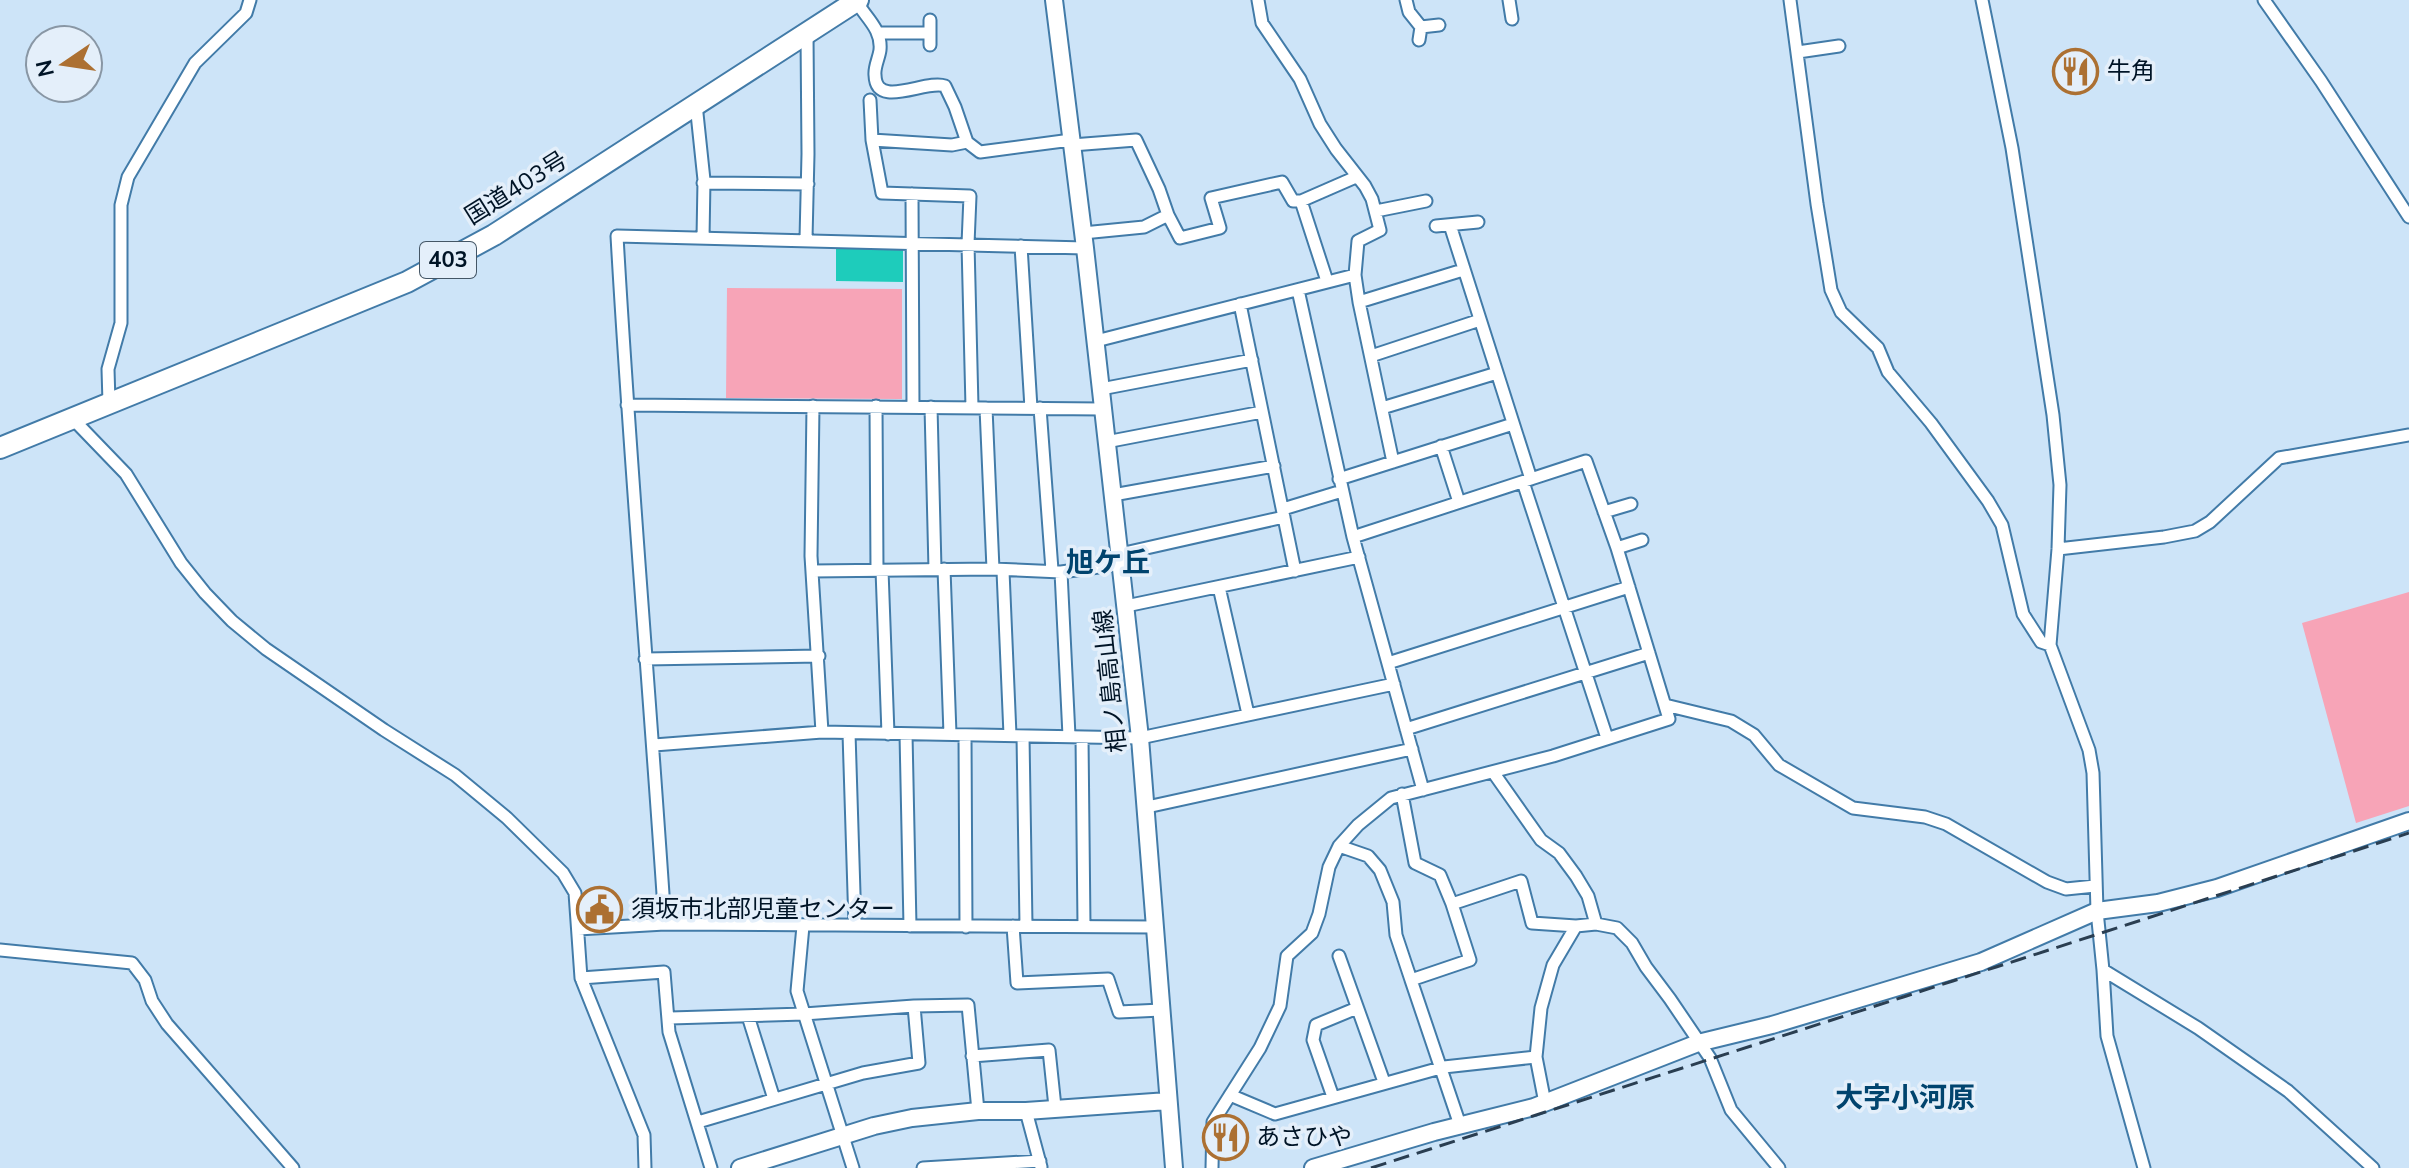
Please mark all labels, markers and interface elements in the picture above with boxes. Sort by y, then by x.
north arrow [24,24,104,104]
restaurant icon: 牛角 [2052,47,2100,95]
place label: 牛角 [2107,55,2155,87]
text: N [29,57,62,80]
street label: 国道403号 [459,144,573,232]
road number: 403 [420,242,476,278]
district label: 旭ケ丘 [1066,544,1150,582]
street label: 相ノ島高山線 [1087,608,1133,754]
public building icon: 須坂市北部児童センター [576,885,624,933]
place label: 須坂市北部児童センター [631,893,895,925]
district label: 大字小河原 [1835,1079,1975,1117]
restaurant icon: あさひや [1201,1113,1249,1161]
place label: あさひや [1256,1121,1352,1153]

